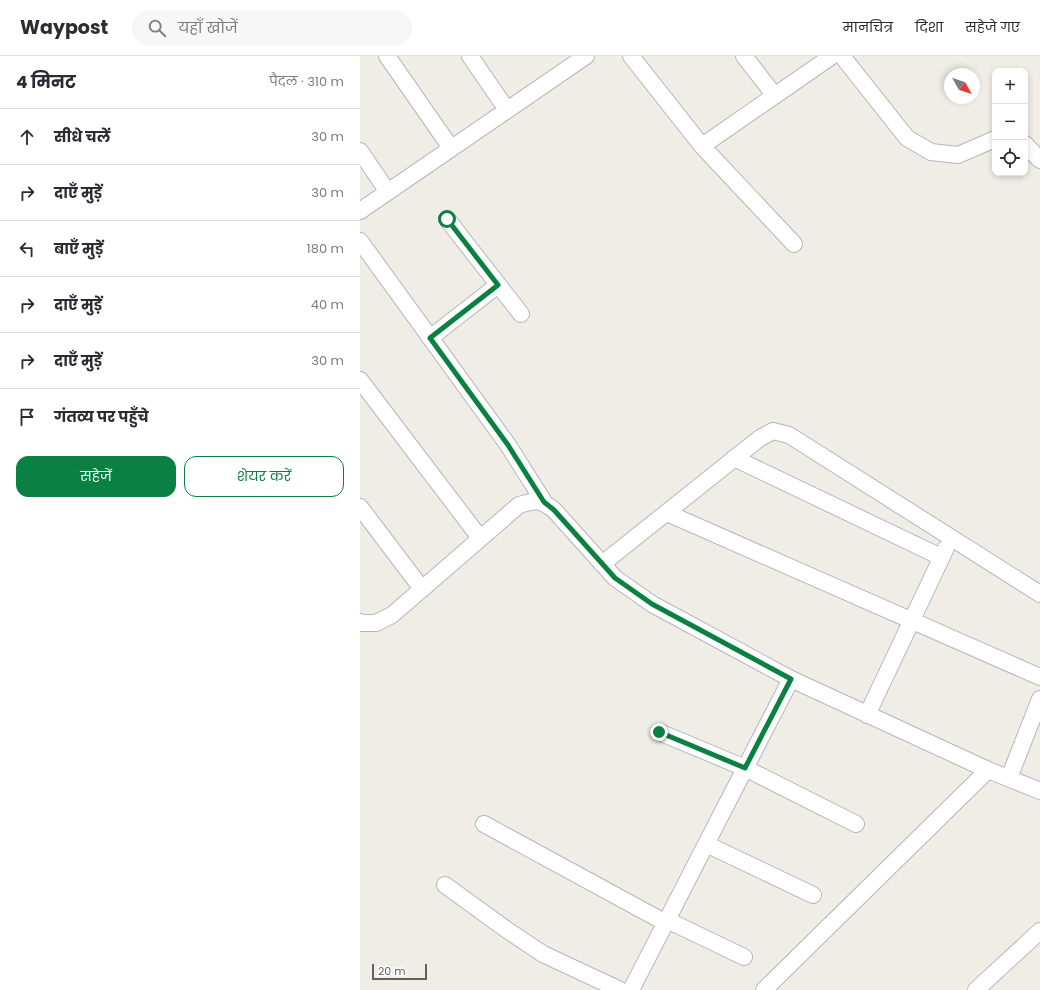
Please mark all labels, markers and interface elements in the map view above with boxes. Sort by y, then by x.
search box [132,10,412,46]
text: Waypost [20,14,108,41]
icon: search [146,17,168,39]
text: यहाँ खोजें [178,17,237,38]
text: मानचित्र [843,17,893,37]
text: दिशा [915,17,943,37]
text: सहेजे गए [965,17,1020,37]
north arrow [944,68,980,104]
map controls [992,68,1028,176]
button: + [992,68,1028,104]
text: 4 मिनट [16,70,76,94]
text: पैदल · 310 m [269,72,344,91]
button: − [992,104,1028,140]
icon: ahead [16,126,38,148]
text: सीधे चलें [54,126,110,147]
text: 30 m [311,127,344,146]
button: locate [992,140,1028,176]
icon: right [16,182,38,204]
text: दाएँ मुड़ें [54,182,102,203]
text: 30 m [311,183,344,202]
route start [438,210,456,228]
icon: left [16,238,38,260]
text: बाएँ मुड़ें [54,238,103,259]
text: 180 m [307,239,344,258]
icon: right [16,294,38,316]
text: दाएँ मुड़ें [54,294,102,315]
text: 40 m [311,295,344,314]
icon: right [16,350,38,372]
text: दाएँ मुड़ें [54,350,102,371]
text: 30 m [311,351,344,370]
icon: arrive [16,406,38,428]
text: गंतव्य पर पहुँचे [54,406,149,427]
button: सहेजें [16,456,176,497]
button: शेयर करें [184,456,344,497]
route end [650,723,668,741]
scale bar [372,962,427,981]
text: 20 m [378,963,406,979]

